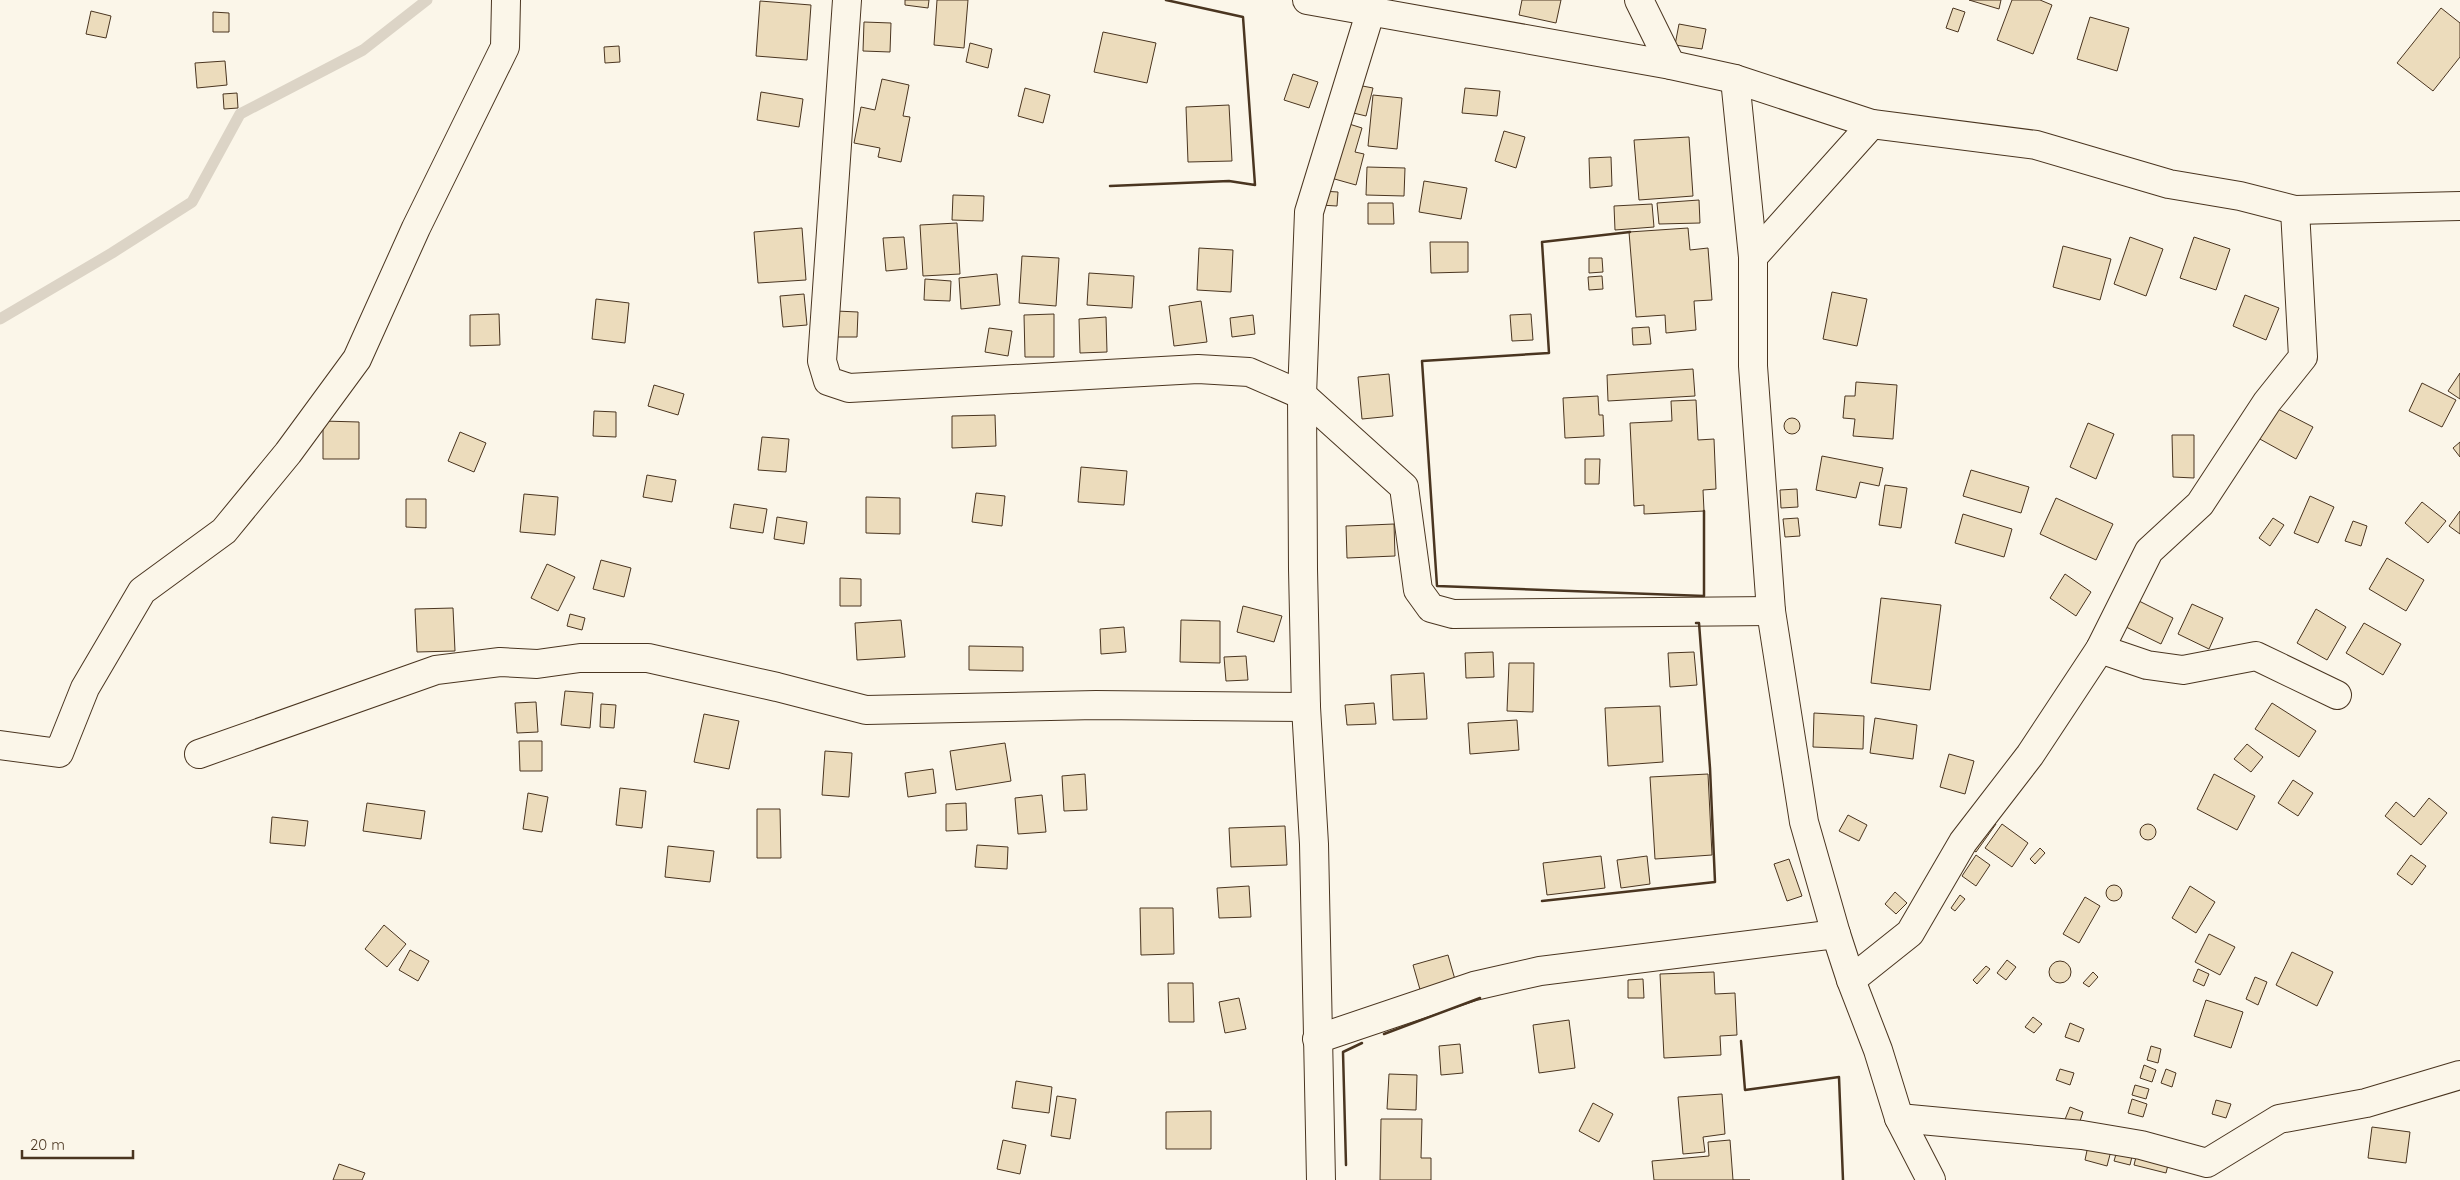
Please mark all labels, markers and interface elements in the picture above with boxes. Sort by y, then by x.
scale bar [22,1128,134,1160]
text: 20 m [30,1135,65,1154]

